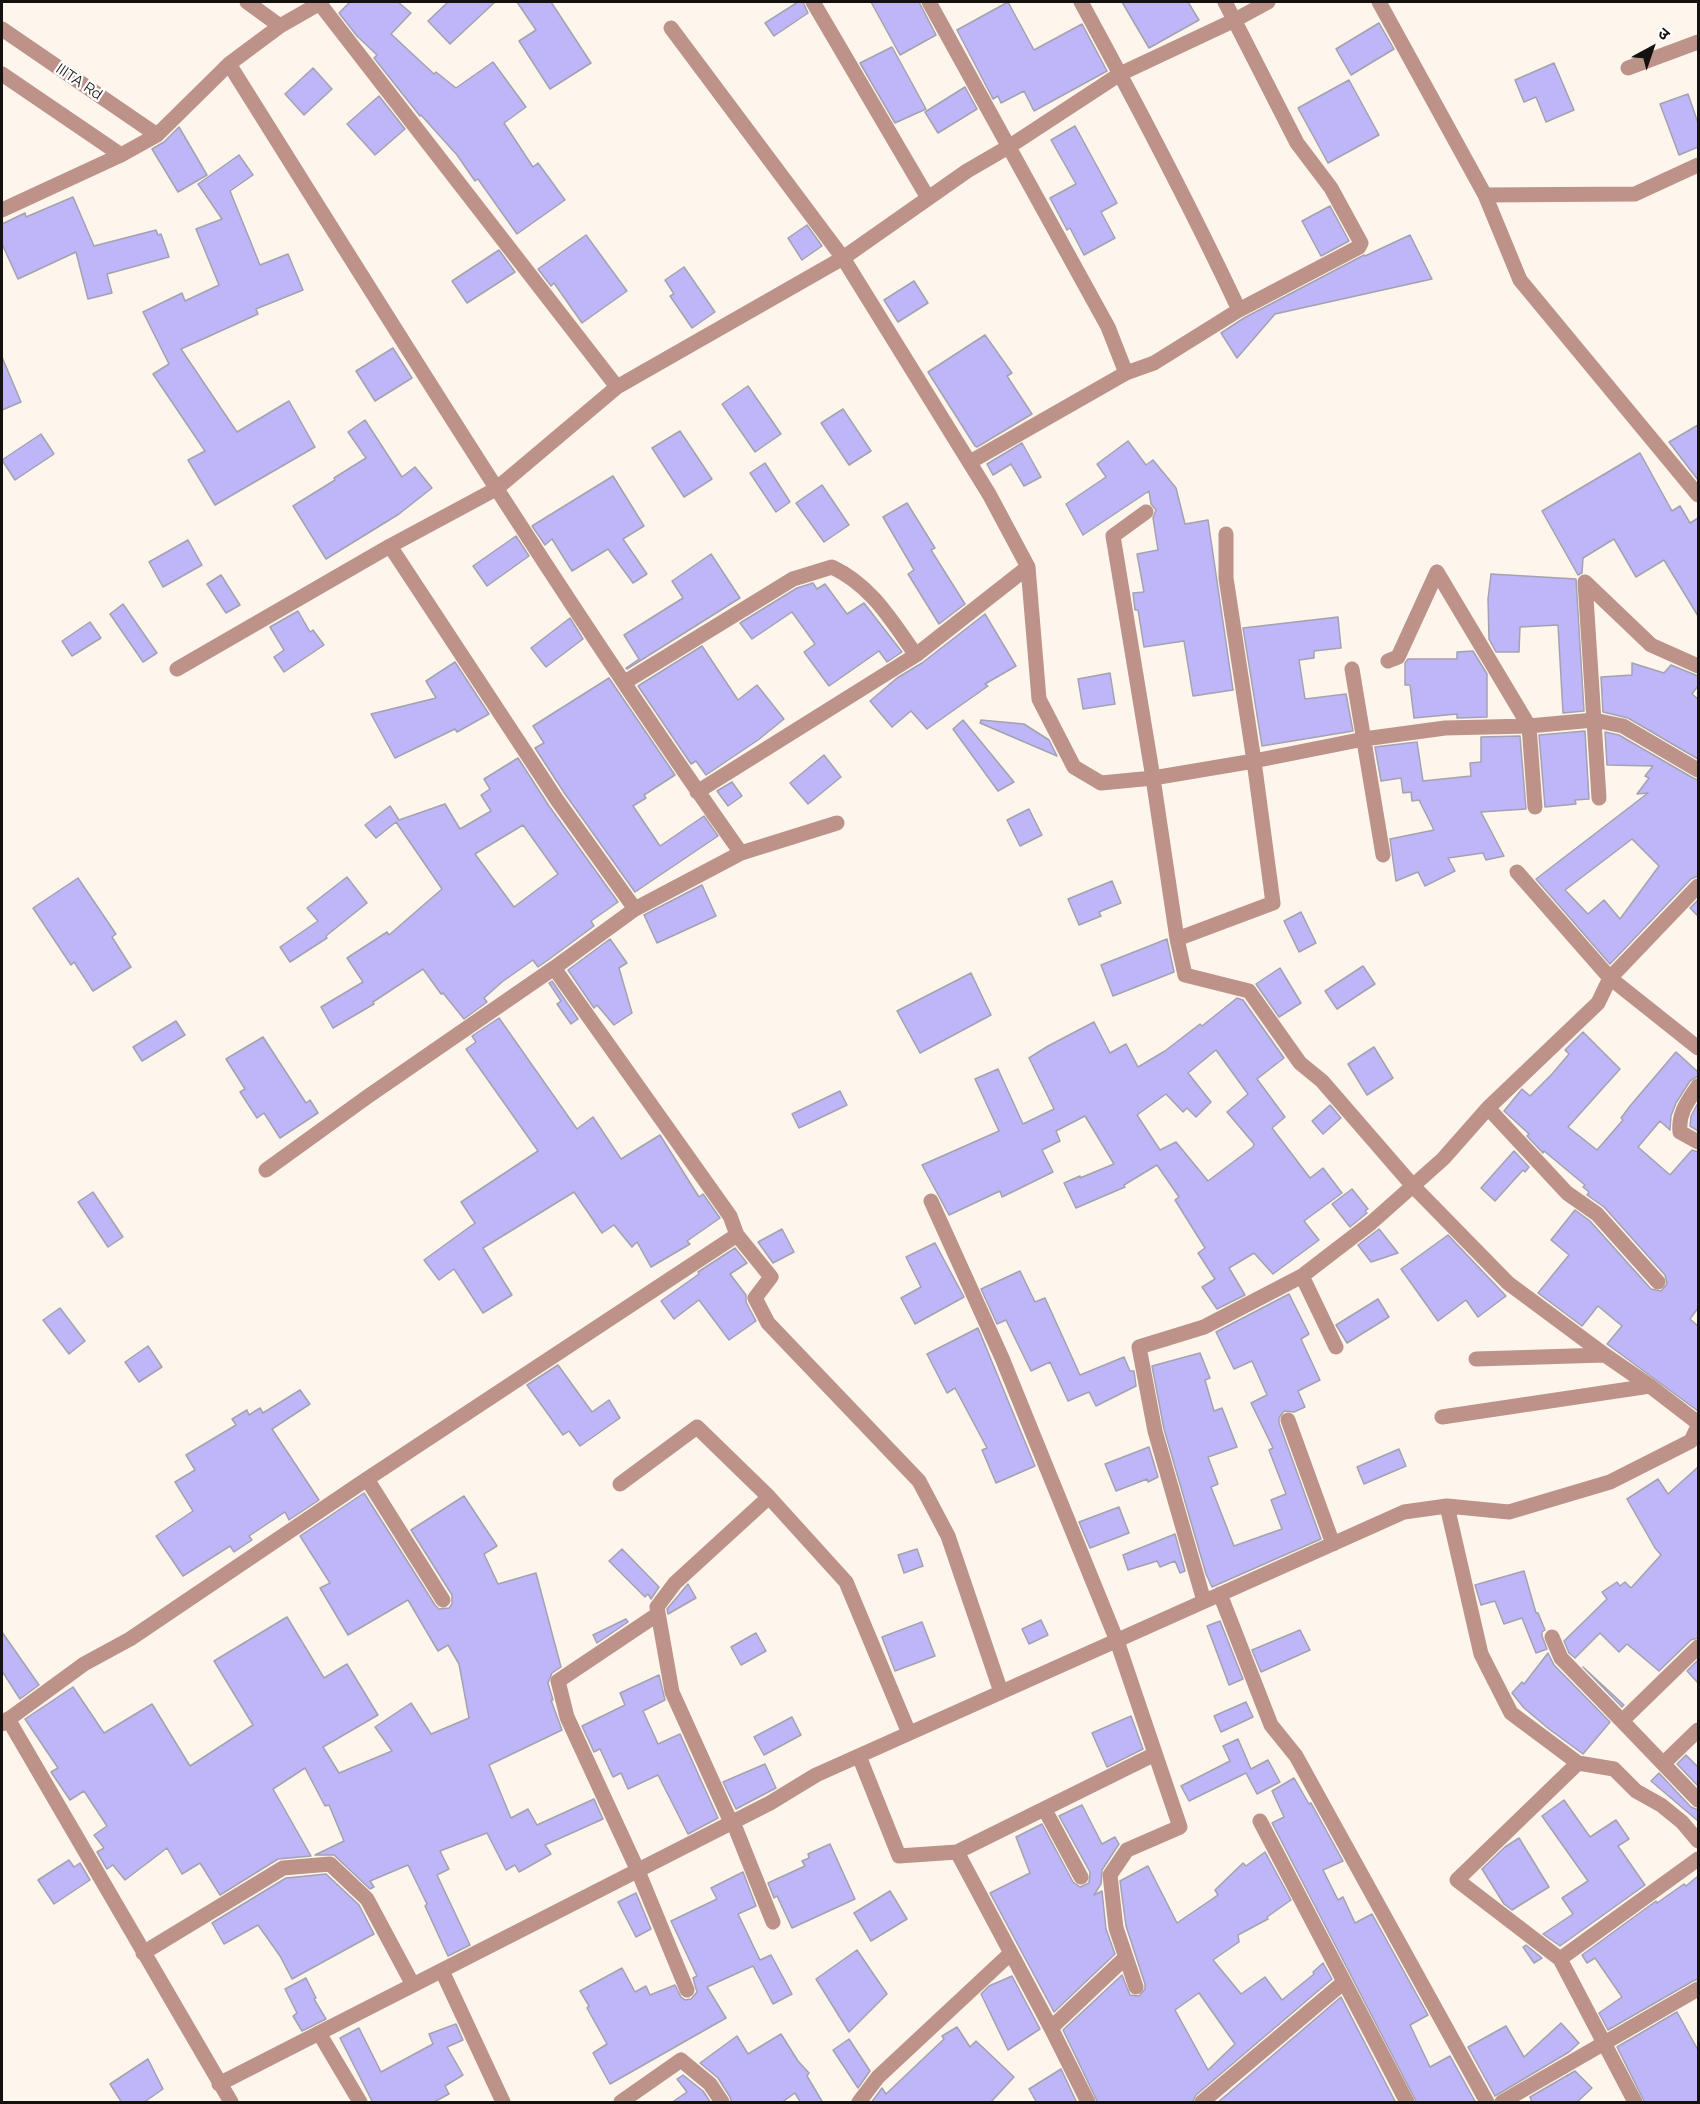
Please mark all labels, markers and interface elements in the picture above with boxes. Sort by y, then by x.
north arrow [1622,18,1682,78]
text: उ [1654,24,1674,44]
street label: IIITA Rd [52,60,106,104]

